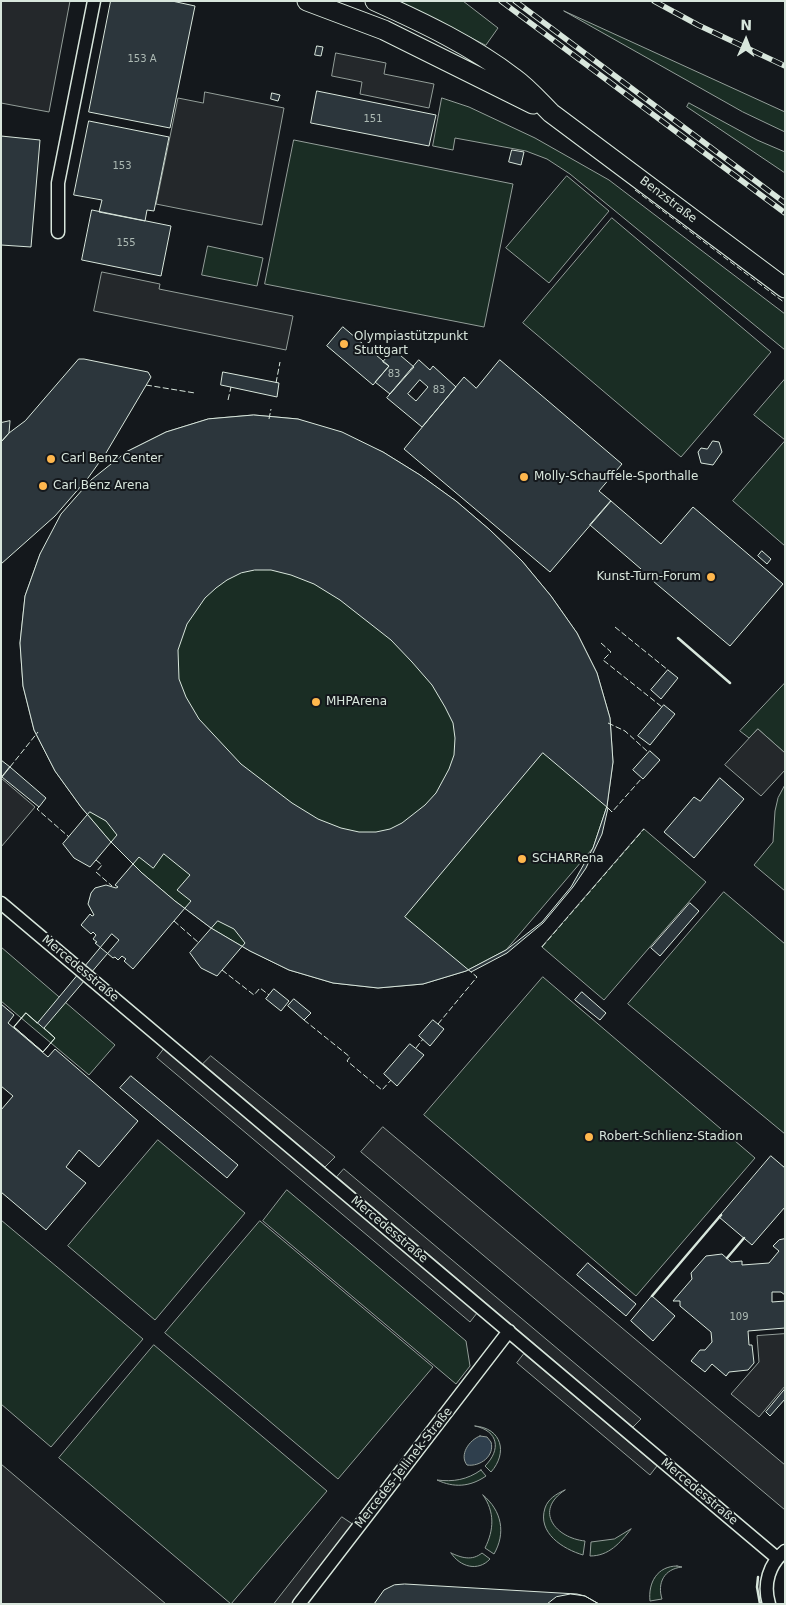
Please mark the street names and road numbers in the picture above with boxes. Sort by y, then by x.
street label: Benzstraße [637,174,699,226]
street label: Mercedesstraße [39,933,121,1005]
street label: Mercedesstraße [348,1194,430,1266]
street label: Mercedes-Jellinek-Straße [352,1405,456,1531]
street label: Mercedesstraße [658,1456,740,1528]

